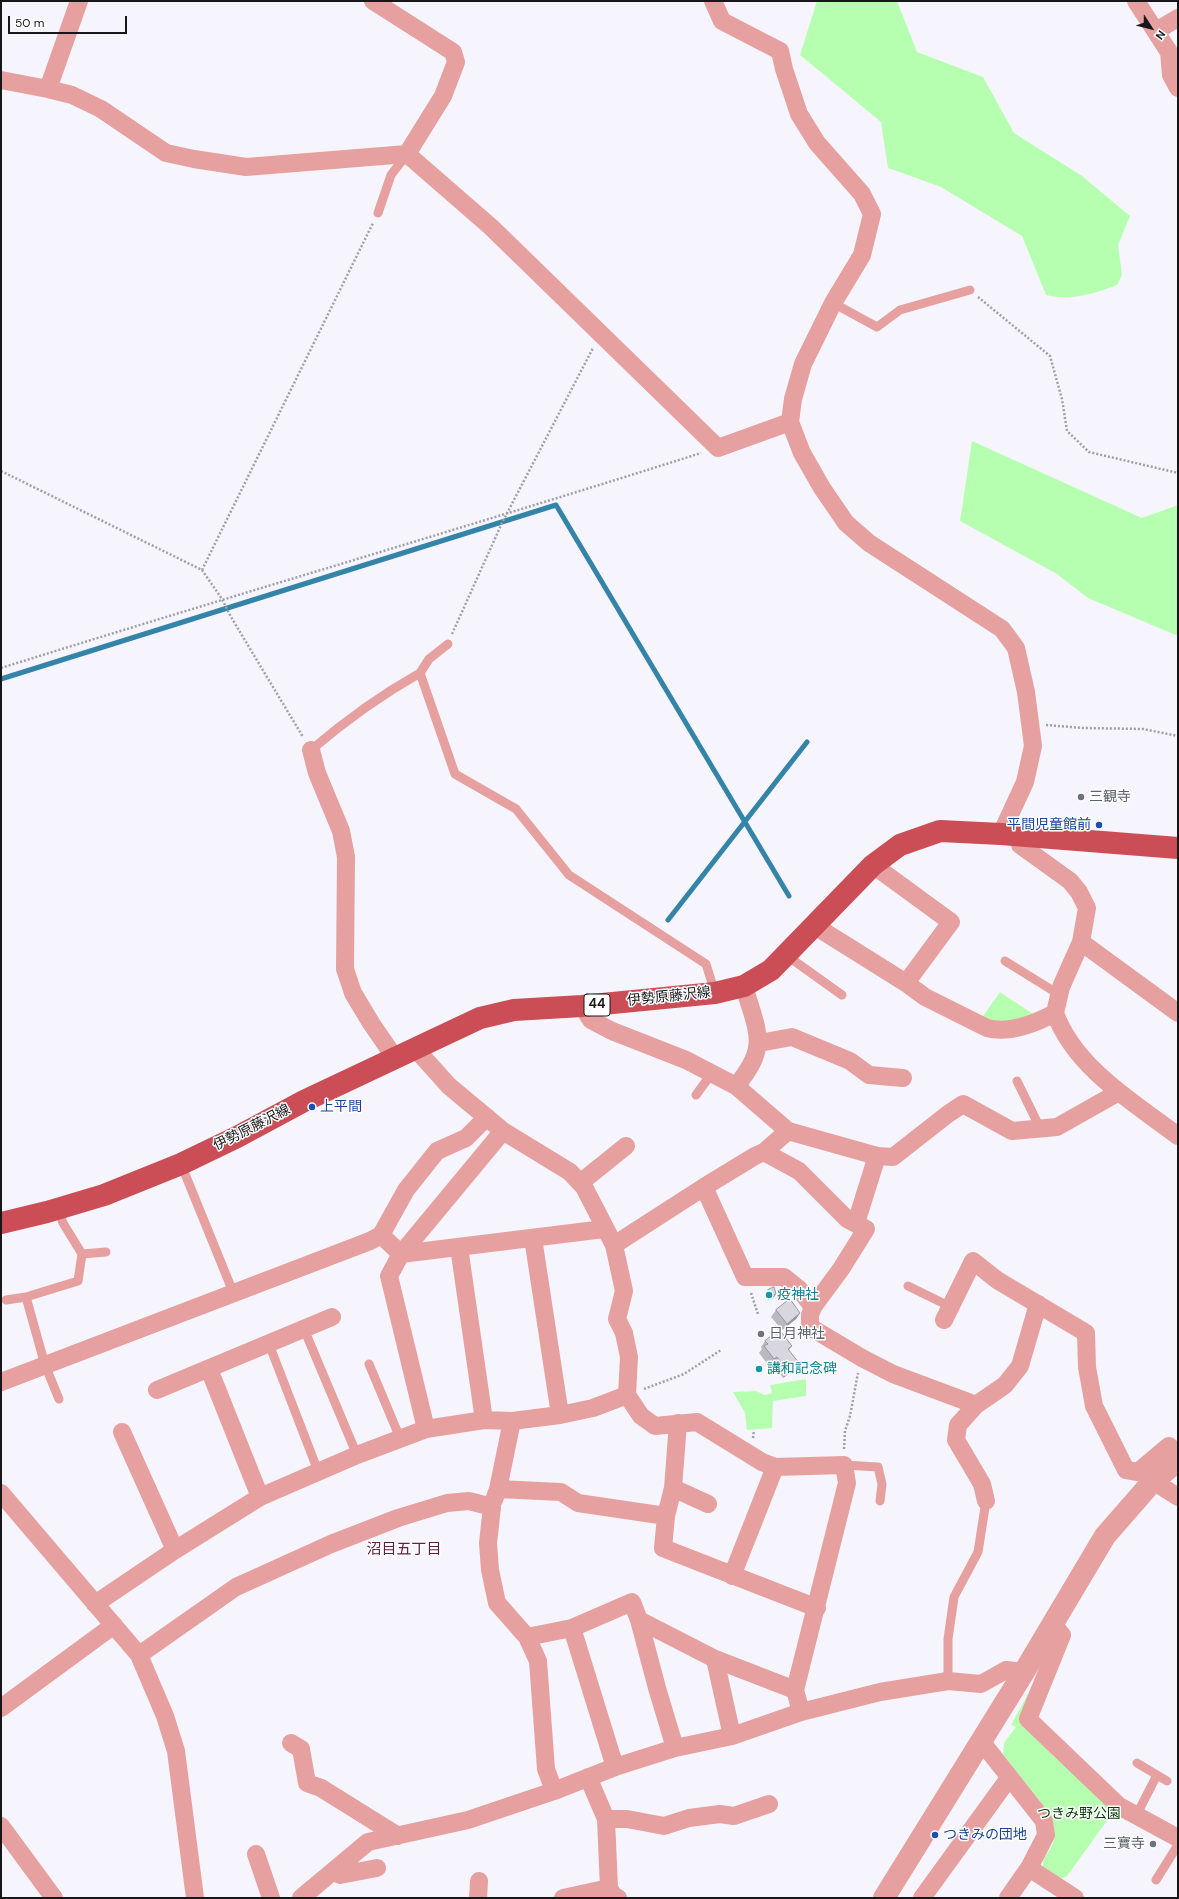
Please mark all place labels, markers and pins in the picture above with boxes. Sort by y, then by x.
place label: 三観寺 [1089,789,1131,805]
marker: 三観寺 [1076,792,1086,802]
place label: 平間児童館前 [1007,817,1091,833]
marker: 平間児童館前 [1094,820,1104,830]
place label: 上平間 [320,1099,362,1115]
marker: 上平間 [307,1102,317,1112]
place label: 疫神社 [777,1287,819,1303]
marker: 疫神社 [764,1290,774,1300]
place label: 日月神社 [769,1326,825,1342]
marker: 日月神社 [756,1329,766,1339]
place label: 講和記念碑 [767,1361,837,1377]
marker: 講和記念碑 [754,1364,764,1374]
place label: つきみの団地 [943,1827,1027,1843]
marker: つきみの団地 [930,1830,940,1840]
place label: 三寶寺 [1103,1836,1145,1852]
marker: 三寶寺 [1148,1839,1158,1849]

